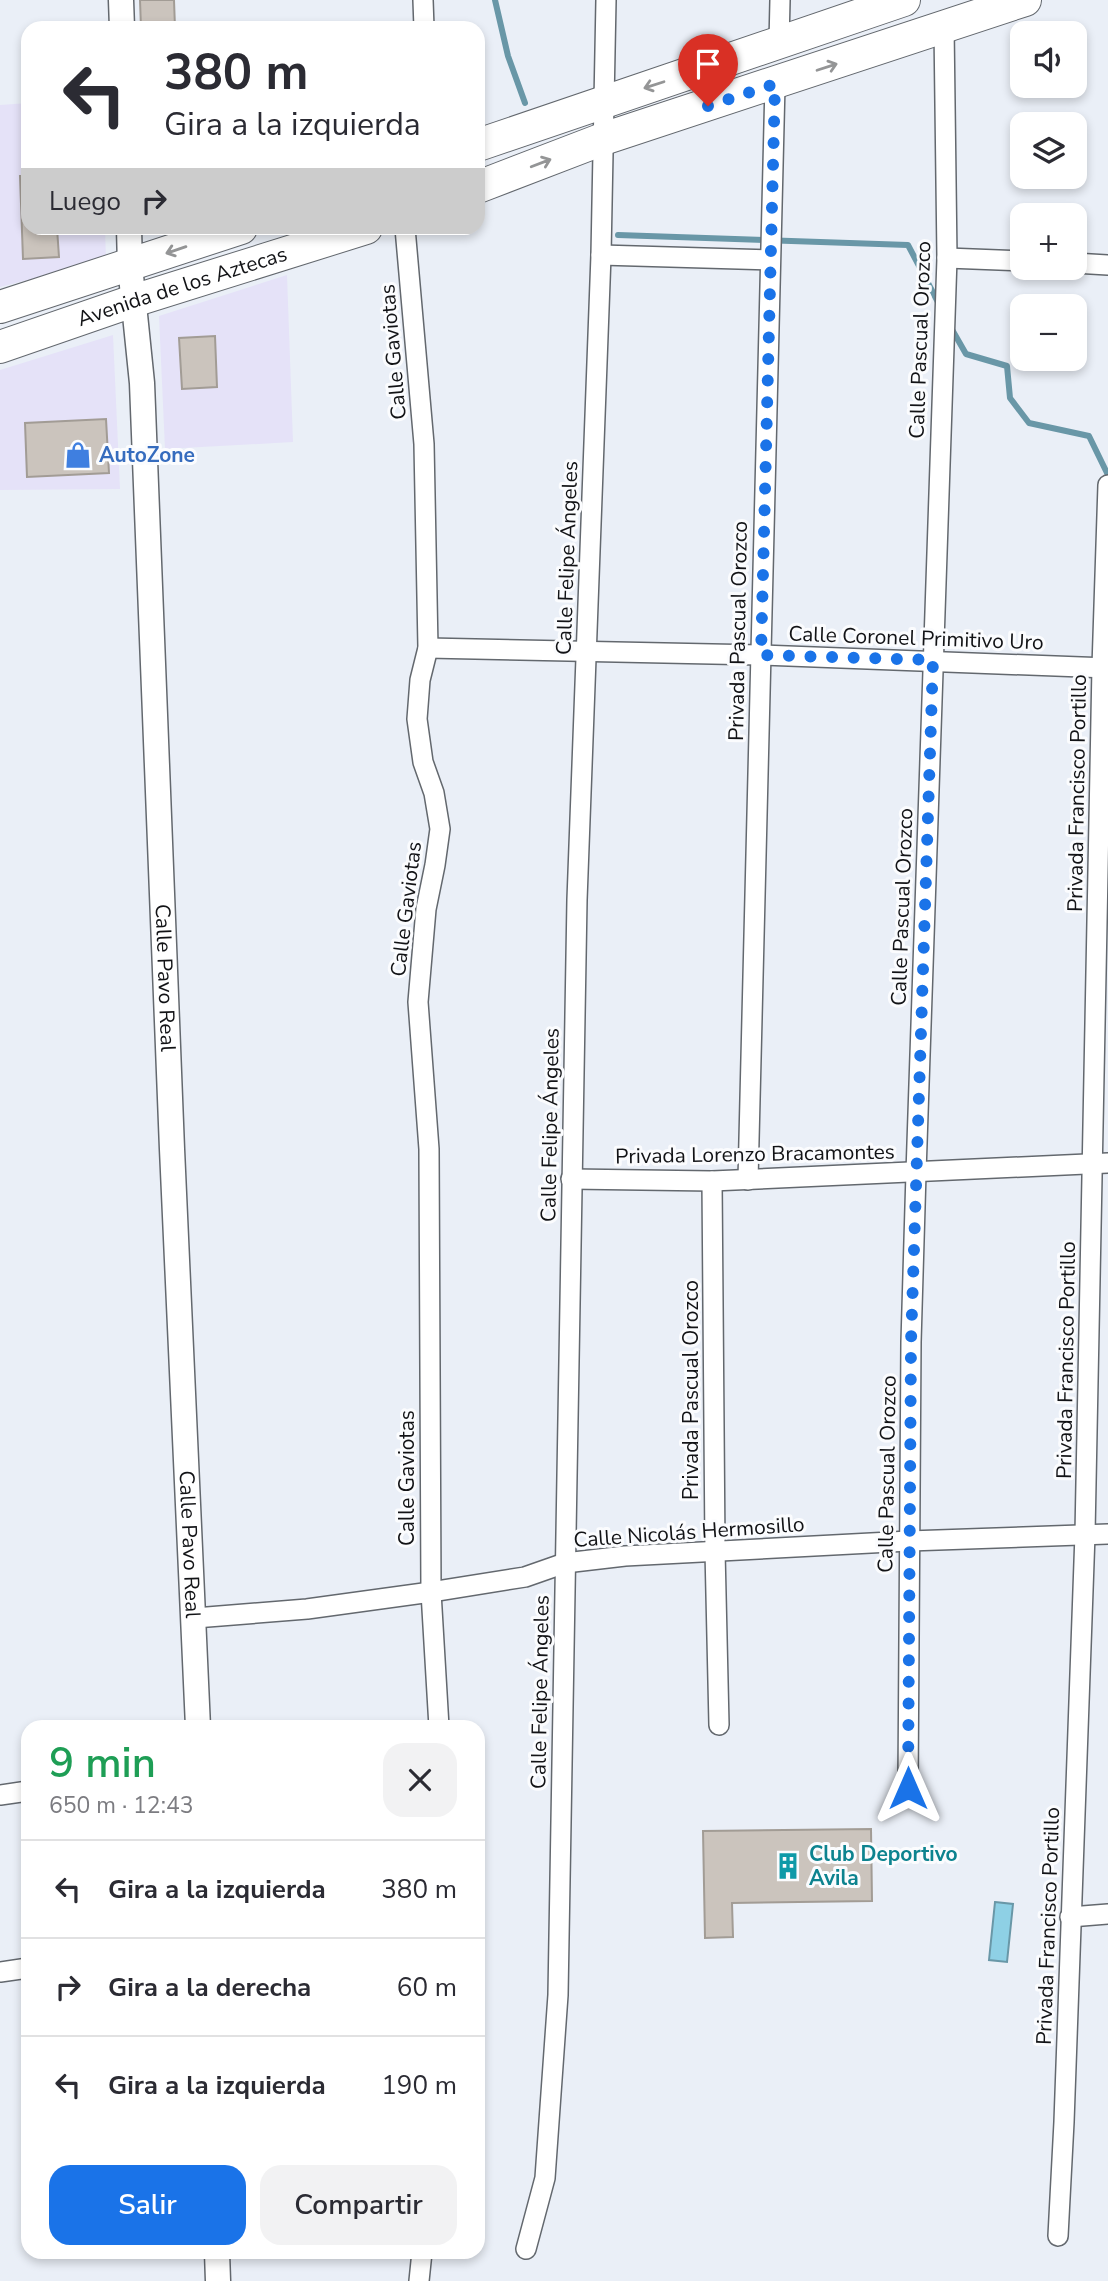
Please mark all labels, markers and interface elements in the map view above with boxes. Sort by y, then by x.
map controls [1010,21,1087,371]
button: sound [1010,21,1087,98]
pin [678,34,738,106]
text: 380 m [164,39,308,106]
icon: arrive [689,45,727,83]
icon: left [49,49,140,140]
one-way arrow [815,59,837,72]
one-way arrow [643,80,665,92]
text: Gira a la izquierda [164,103,421,146]
button: layers [1010,112,1087,189]
one-way arrow [530,156,552,168]
icon: right [135,182,173,220]
text: Luego [49,184,121,219]
button: + [1010,203,1087,280]
street label: Avenida de los Aztecas [73,240,290,333]
street label: Calle Pascual Orozco [903,241,937,439]
one-way arrow [166,245,188,257]
street label: Calle Gaviotas [373,283,413,421]
button: − [1010,294,1087,371]
shop icon: AutoZone [63,440,93,470]
place label: AutoZone [99,441,195,469]
street label: Calle Felipe Ángeles [550,461,584,655]
street label: Privada Pascual Orozco [722,521,754,741]
street label: Calle Coronel Primitivo Uro [788,620,1044,656]
street label: Privada Francisco Portillo [1061,674,1093,912]
street label: Calle Pascual Orozco [885,808,919,1006]
street label: Calle Gaviotas [384,840,428,978]
street label: Calle Pavo Real [148,904,182,1053]
street label: Calle Felipe Ángeles [534,1028,566,1222]
street label: Privada Lorenzo Bracamontes [615,1138,895,1170]
street label: Privada Francisco Portillo [1050,1241,1082,1479]
street label: Privada Pascual Orozco [677,1280,705,1500]
street label: Calle Pascual Orozco [871,1375,903,1573]
street label: Calle Gaviotas [393,1410,421,1546]
street label: Calle Pavo Real [172,1470,207,1620]
street label: Calle Nicolás Hermosillo [573,1510,805,1554]
street label: Calle Felipe Ángeles [524,1595,556,1789]
text: 9 min [49,1735,156,1792]
button: close [383,1743,457,1817]
position arrow [871,1751,945,1825]
text: 650 m · 12:43 [49,1790,194,1821]
street label: Privada Francisco Portillo [1030,1807,1066,2045]
place label: Club Deportivo Avila [809,1840,958,1892]
building icon: Club Deportivo Avila [773,1851,803,1881]
icon: left [49,1870,87,1908]
text: Gira a la izquierda [108,1872,326,1907]
text: 380 m [381,1872,457,1907]
icon: right [49,1968,87,2006]
text: Gira a la derecha [108,1970,311,2005]
text: 60 m [397,1970,457,2005]
icon: left [49,2066,87,2104]
text: Gira a la izquierda [108,2068,326,2103]
text: 190 m [381,2068,457,2103]
button: Salir [49,2165,246,2245]
button: Compartir [260,2165,457,2245]

